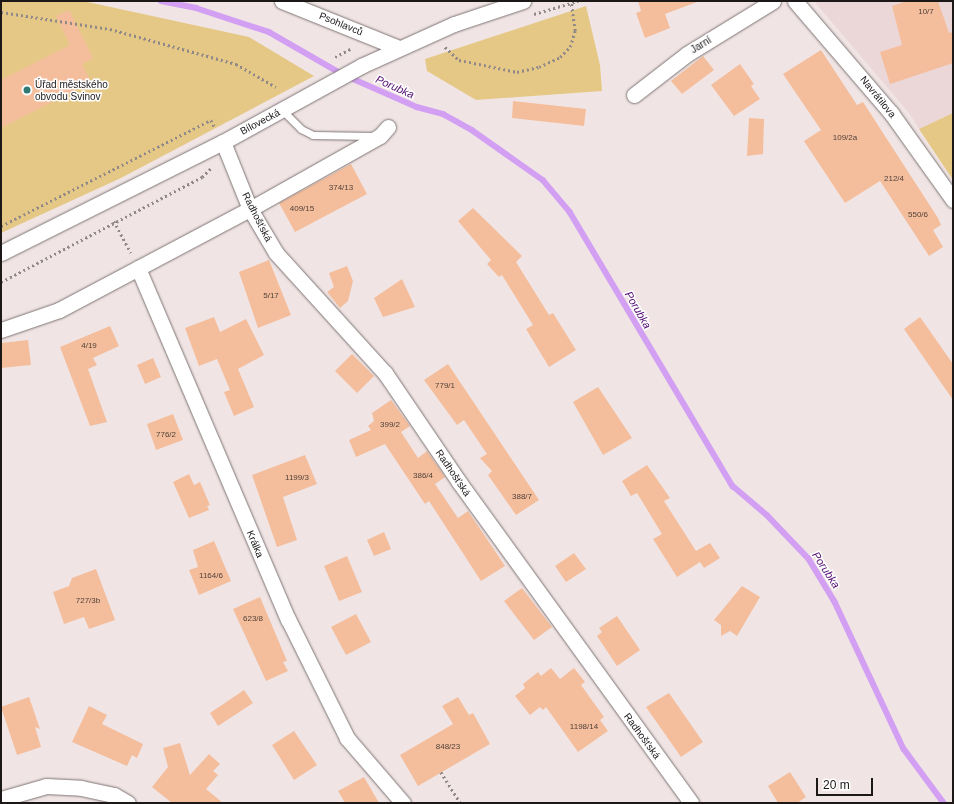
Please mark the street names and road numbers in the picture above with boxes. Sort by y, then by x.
street label: Psohlavců [317,10,365,38]
street label: Jarní [688,34,714,56]
street label: Navrátilova [858,74,898,120]
street label: Bílovecká [238,107,282,137]
street label: Radhošťská [239,190,275,244]
street label: Radhošťská [433,447,473,499]
street label: Králka [244,529,266,559]
street label: Radhošťská [621,711,663,761]

